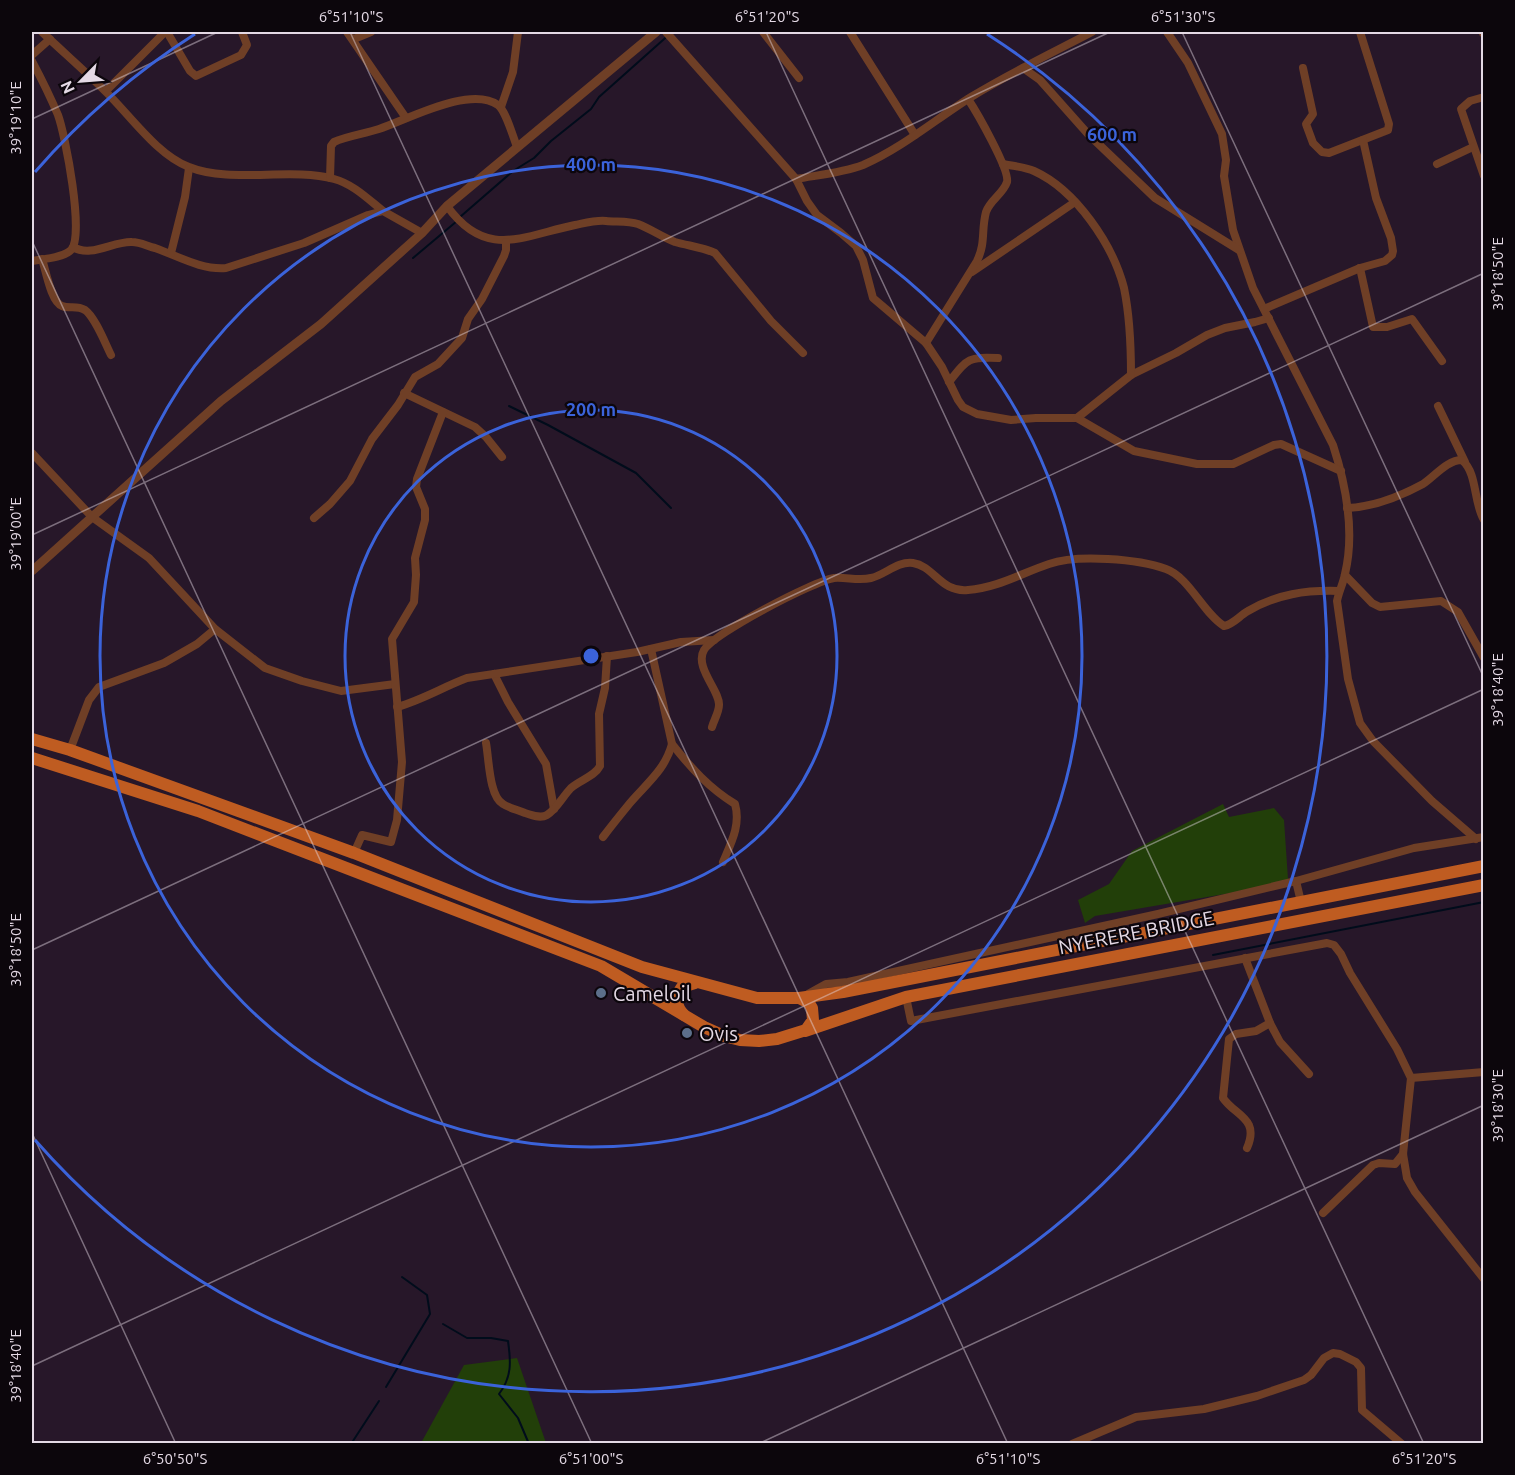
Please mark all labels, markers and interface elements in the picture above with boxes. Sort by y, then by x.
text: 6°51'10"S [319,8,383,25]
text: 6°51'20"S [735,8,799,25]
text: 6°51'30"S [1151,8,1215,25]
north arrow [51,51,111,111]
text: N [57,78,78,97]
text: 39°19'10"E [7,81,24,155]
text: 600 m [1087,124,1137,144]
text: 400 m [566,154,616,174]
text: 39°18'50"E [1489,237,1506,311]
text: 200 m [566,399,616,419]
text: 39°19'00"E [7,497,24,571]
centre of rings [581,646,601,666]
text: 39°18'40"E [1489,653,1506,727]
street label: NYERERE BRIDGE [1056,906,1216,958]
text: 39°18'50"E [7,913,24,987]
place label: Cameloil [613,982,691,1005]
marker: Cameloil [594,986,608,1000]
place label: Ovis [699,1022,738,1045]
marker: Ovis [680,1026,694,1040]
text: 39°18'30"E [1489,1069,1506,1143]
text: 39°18'40"E [7,1329,24,1403]
text: 6°50'50"S [143,1450,207,1467]
text: 6°51'00"S [559,1450,623,1467]
text: 6°51'10"S [976,1450,1040,1467]
text: 6°51'20"S [1392,1450,1456,1467]

